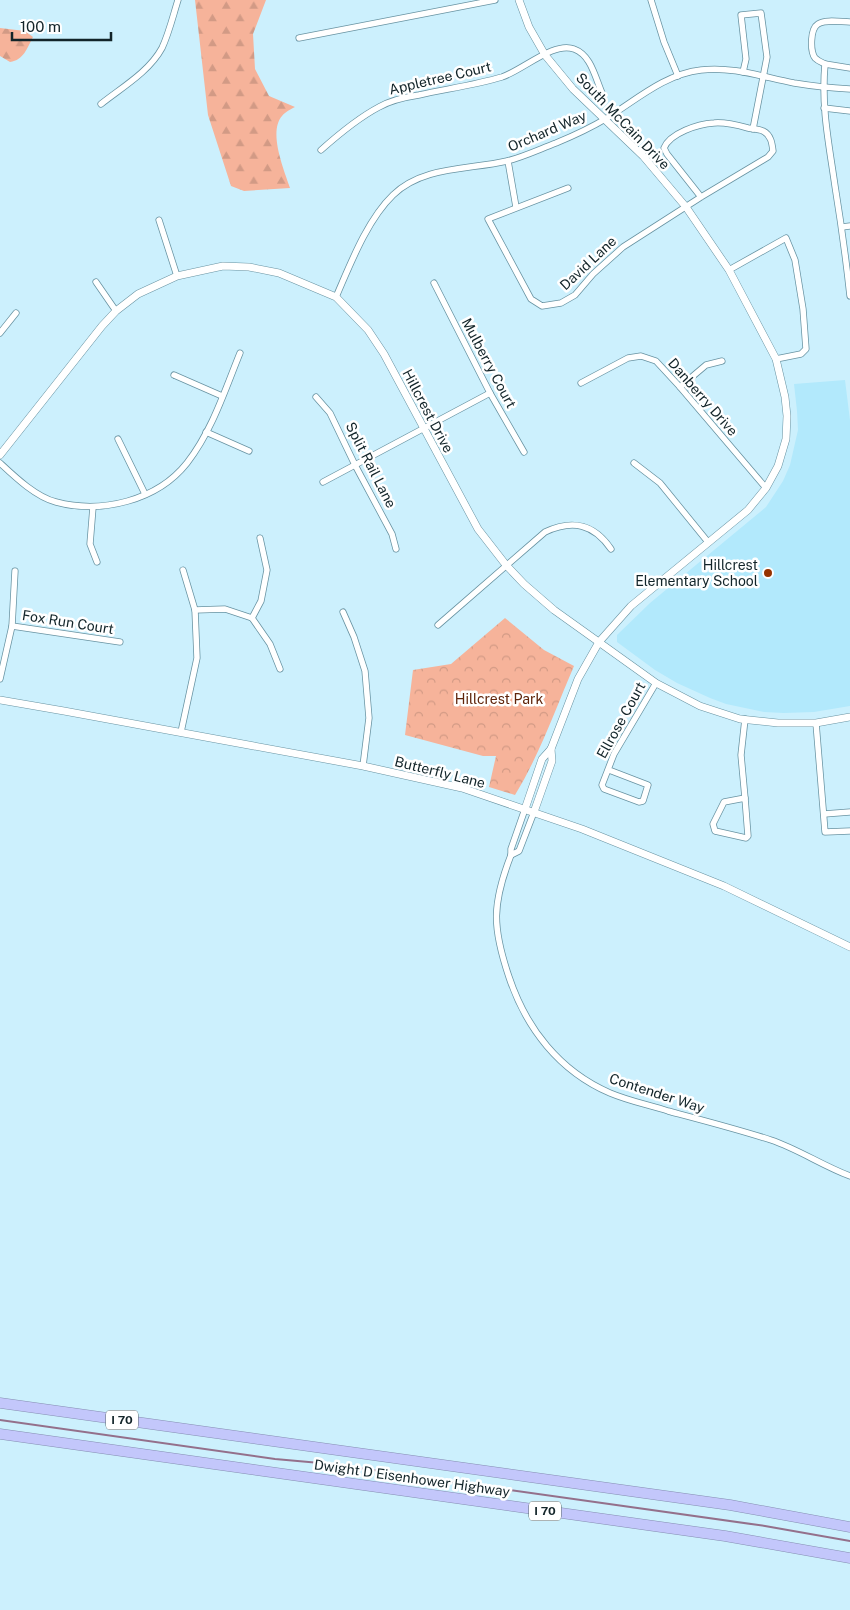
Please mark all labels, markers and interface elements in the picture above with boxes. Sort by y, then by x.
scale bar [12,10,111,42]
text: 100 m [20,18,61,35]
street label: Appletree Court [387,58,493,98]
street label: South McCain Drive [573,69,673,173]
street label: Orchard Way [506,107,589,155]
street label: David Lane [557,233,620,293]
street label: Mulberry Court [459,315,519,411]
street label: Danberry Drive [665,355,741,439]
street label: Hillcrest Drive [399,367,457,456]
street label: Split Rail Lane [343,419,400,511]
place label: Hillcrest Elementary School [635,557,758,589]
marker: Hillcrest Elementary School [762,567,774,579]
street label: Fox Run Court [21,607,115,637]
street label: Ellrose Court [593,679,649,761]
park label: Hillcrest Park [455,691,543,707]
street label: Butterfly Lane [393,753,487,791]
street label: Contender Way [607,1070,707,1116]
road number: I 70 [106,1410,138,1430]
street label: Dwight D Eisenhower Highway [313,1456,511,1500]
road number: I 70 [529,1502,561,1520]

